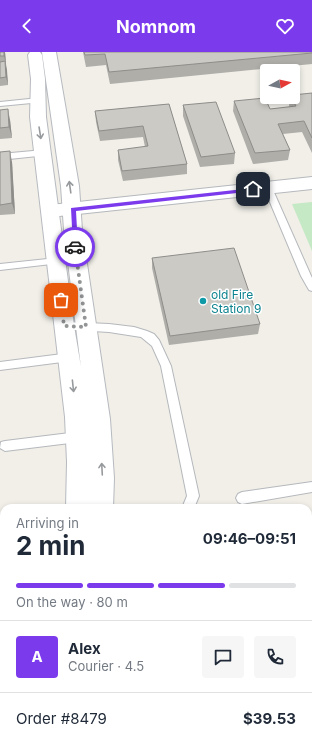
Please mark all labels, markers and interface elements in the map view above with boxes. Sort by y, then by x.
icon: back [16,15,38,37]
icon: heart [274,15,296,37]
text: Nomnom [116,16,196,37]
north arrow [260,64,300,104]
map controls [260,64,300,104]
one-way arrow [36,126,44,139]
pin [236,172,270,206]
icon: home [242,178,264,200]
one-way arrow [66,181,74,194]
courier [55,227,95,267]
icon: car [64,236,86,258]
pin [44,283,78,317]
place label: old Fire Station 9 [211,287,261,316]
icon: bag [50,289,72,311]
marker: old Fire Station 9 [198,296,208,306]
one-way arrow [69,379,77,392]
one-way arrow [98,463,105,476]
text: Arriving in [16,515,79,531]
text: 09:46–09:51 [203,529,296,548]
text: 2 min [16,530,86,561]
text: On the way · 80 m [16,594,128,610]
button: chat [202,636,244,678]
button: phone [254,636,296,678]
text: Alex [68,639,101,658]
text: A [31,647,43,666]
text: Courier · 4.5 [68,658,144,674]
text: Order #8479 [16,709,107,728]
text: $39.53 [243,709,296,728]

